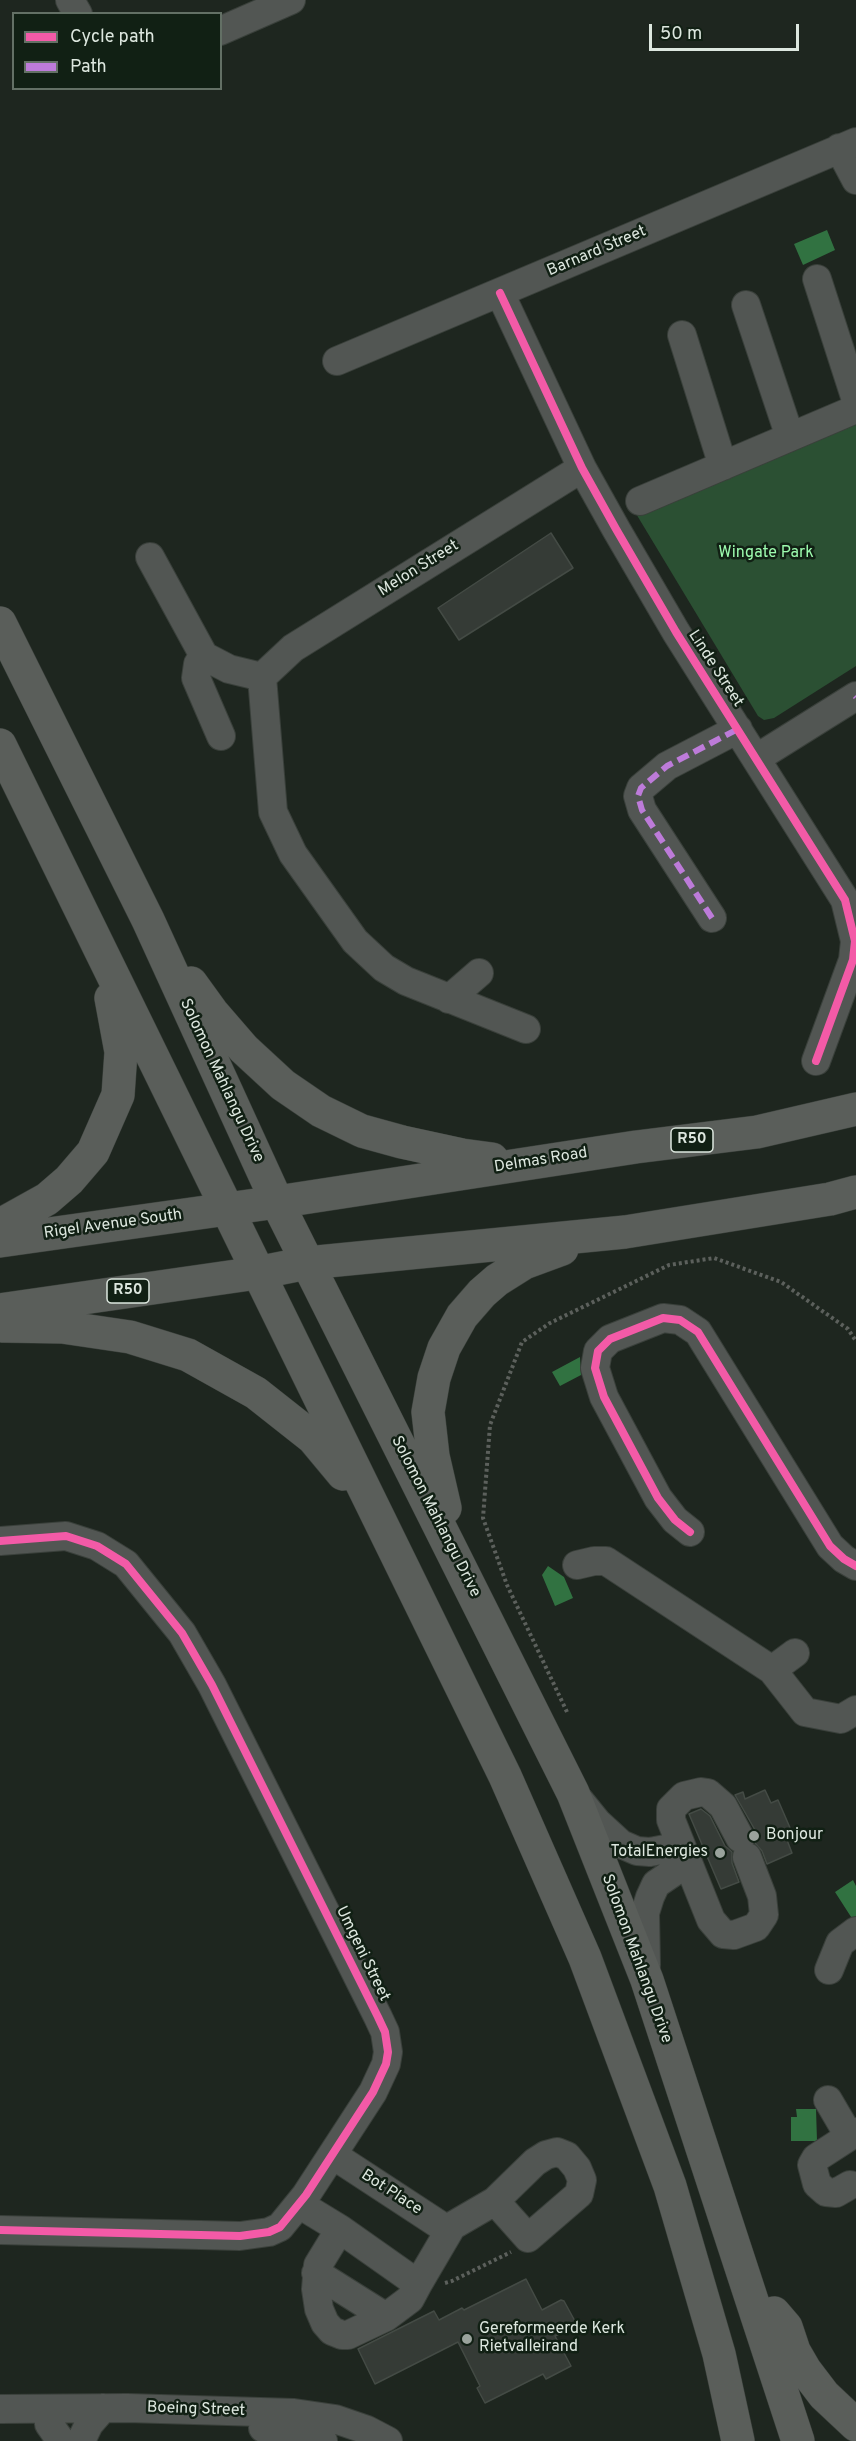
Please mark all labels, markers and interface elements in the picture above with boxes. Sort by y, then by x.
legend [12,12,222,90]
scale bar [652,12,802,50]
text: 50 m [660,23,702,46]
text: Cycle path [70,26,155,49]
text: Path [70,56,107,79]
street label: Barnard Street [545,223,649,281]
street label: Melon Street [375,537,463,601]
park label: Wingate Park [718,544,814,564]
street label: Linde Street [683,627,747,711]
street label: Solomon Mahlangu Drive [175,996,267,1166]
road number: R50 [671,1128,713,1152]
street label: Delmas Road [493,1144,589,1178]
street label: Rigel Avenue South [43,1206,183,1244]
road number: R50 [107,1279,149,1303]
street label: Solomon Mahlangu Drive [386,1433,484,1601]
place label: Bonjour [766,1826,823,1846]
marker: Bonjour [747,1829,761,1843]
place label: TotalEnergies [610,1843,708,1863]
marker: TotalEnergies [713,1846,727,1860]
street label: Solomon Mahlangu Drive [597,1872,675,2046]
street label: Umgeni Street [331,1903,393,2005]
street label: Bot Place [357,2166,425,2220]
place label: Gereformeerde Kerk Rietvalleirand [479,2320,625,2358]
marker: Gereformeerde Kerk Rietvalleirand [460,2332,474,2346]
street label: Boeing Street [146,2399,246,2421]

